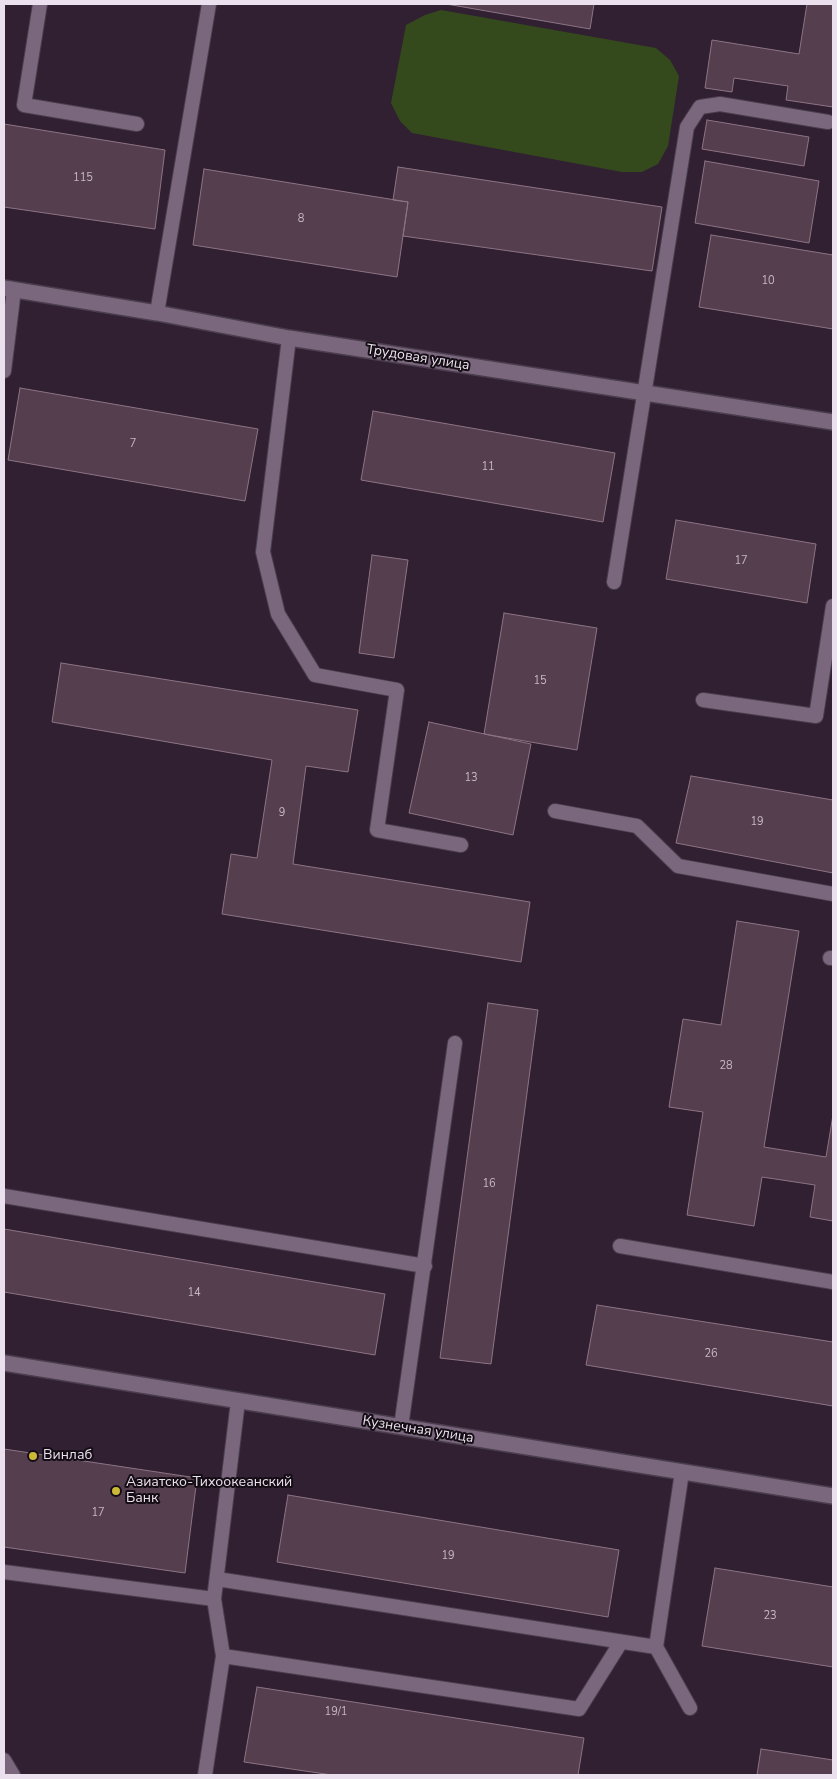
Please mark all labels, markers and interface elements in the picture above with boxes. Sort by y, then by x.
house number: 115 [73,171,93,185]
house number: 8 [298,212,304,226]
house number: 10 [761,274,775,288]
street label: Трудовая улица [365,342,471,374]
house number: 7 [130,437,136,451]
house number: 11 [481,460,495,474]
house number: 17 [734,554,748,568]
house number: 15 [533,674,547,688]
house number: 13 [464,771,478,785]
house number: 9 [279,806,285,820]
house number: 19 [750,815,764,829]
house number: 28 [719,1059,733,1073]
house number: 16 [482,1177,496,1191]
house number: 14 [187,1286,201,1300]
house number: 26 [704,1347,718,1361]
street label: Кузнечная улица [361,1413,475,1447]
place label: Винлаб [43,1448,92,1464]
marker: Винлаб [27,1450,39,1462]
place label: Азиатско-Тихоокеанский Банк [126,1475,292,1508]
marker: Азиатско-Тихоокеанский Банк [110,1485,122,1497]
house number: 17 [91,1506,105,1520]
house number: 19 [441,1549,455,1563]
house number: 23 [763,1609,777,1623]
house number: 19/1 [325,1705,347,1719]

